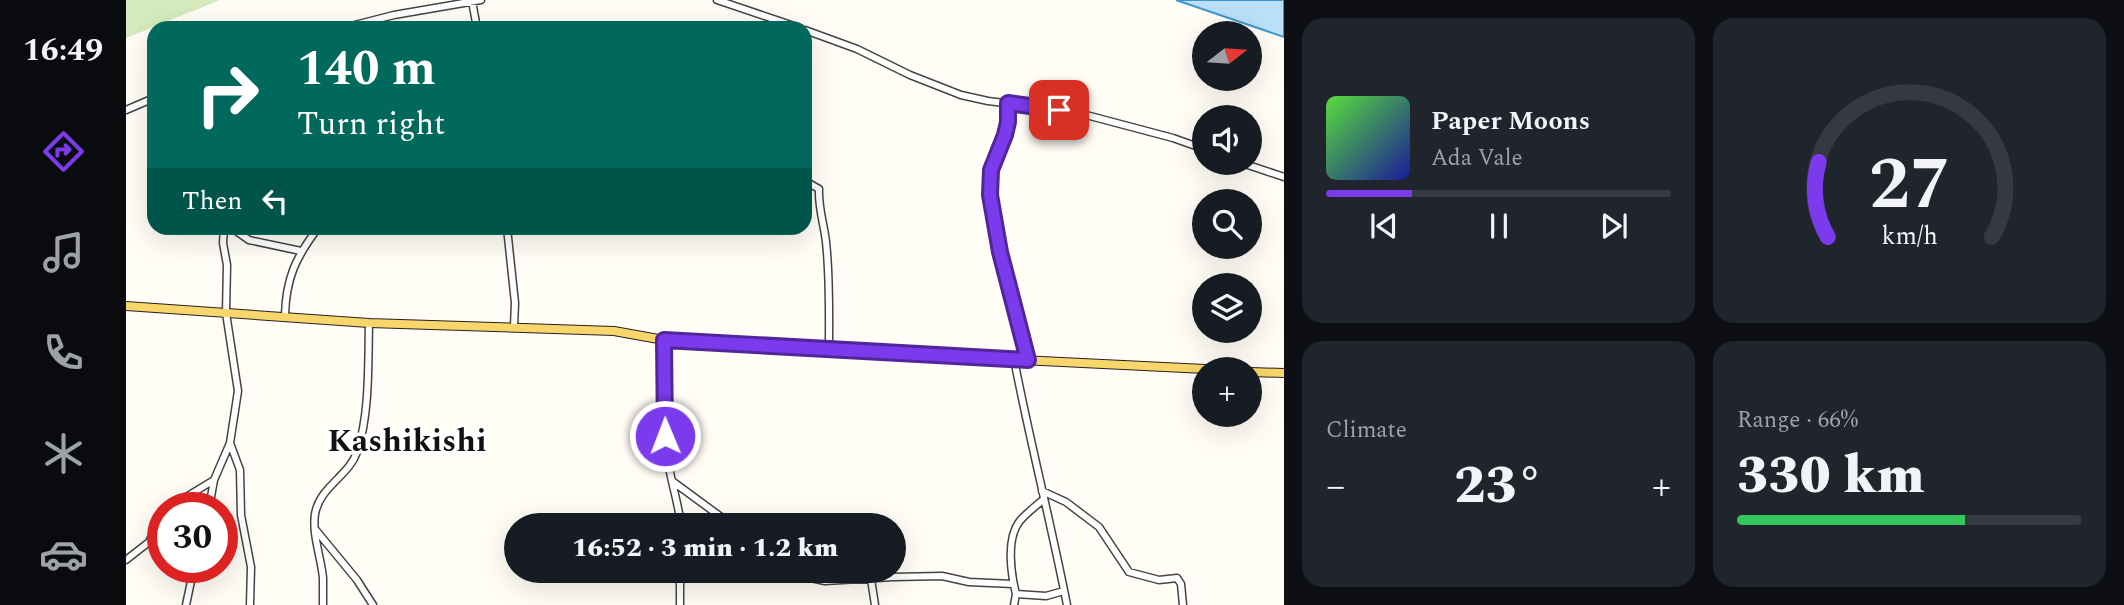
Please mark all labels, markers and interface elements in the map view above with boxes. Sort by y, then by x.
north arrow [1192,21,1262,91]
map controls [1192,21,1262,427]
text: 16:49 [23,26,103,75]
text: 140 m [297,32,436,107]
icon: right [182,49,273,140]
pin [1029,80,1089,140]
icon: arrive [1040,91,1078,129]
text: Turn right [297,100,445,149]
text: Paper Moons [1431,101,1590,141]
button: sound [1192,105,1262,175]
icon: directions [39,127,88,176]
text: 27 [1869,130,1950,241]
text: Ada Vale [1431,141,1523,176]
text: Then [182,181,242,221]
icon: left [256,182,294,220]
button: search [1192,189,1262,259]
icon: previous [1365,207,1403,245]
icon: pause [1480,207,1518,245]
icon: next [1595,207,1633,245]
text: km/h [1881,218,1938,256]
icon: music [39,228,88,277]
button: layers [1192,273,1262,343]
icon: phone [39,328,88,377]
button: + [1192,357,1262,427]
position arrow [628,399,702,473]
text: Range · 66% [1737,403,1858,438]
text: Climate [1326,413,1407,448]
district label: Kashikishi [327,417,487,466]
icon: climate [39,429,88,478]
text: 330 km [1737,437,1925,516]
text: 23° [1454,447,1543,526]
text: − [1326,458,1345,516]
text: + [1652,458,1671,516]
speed limit sign: 30 [147,492,238,583]
text: 16:52 · 3 min · 1.2 km [572,528,838,568]
icon: car [39,530,88,579]

